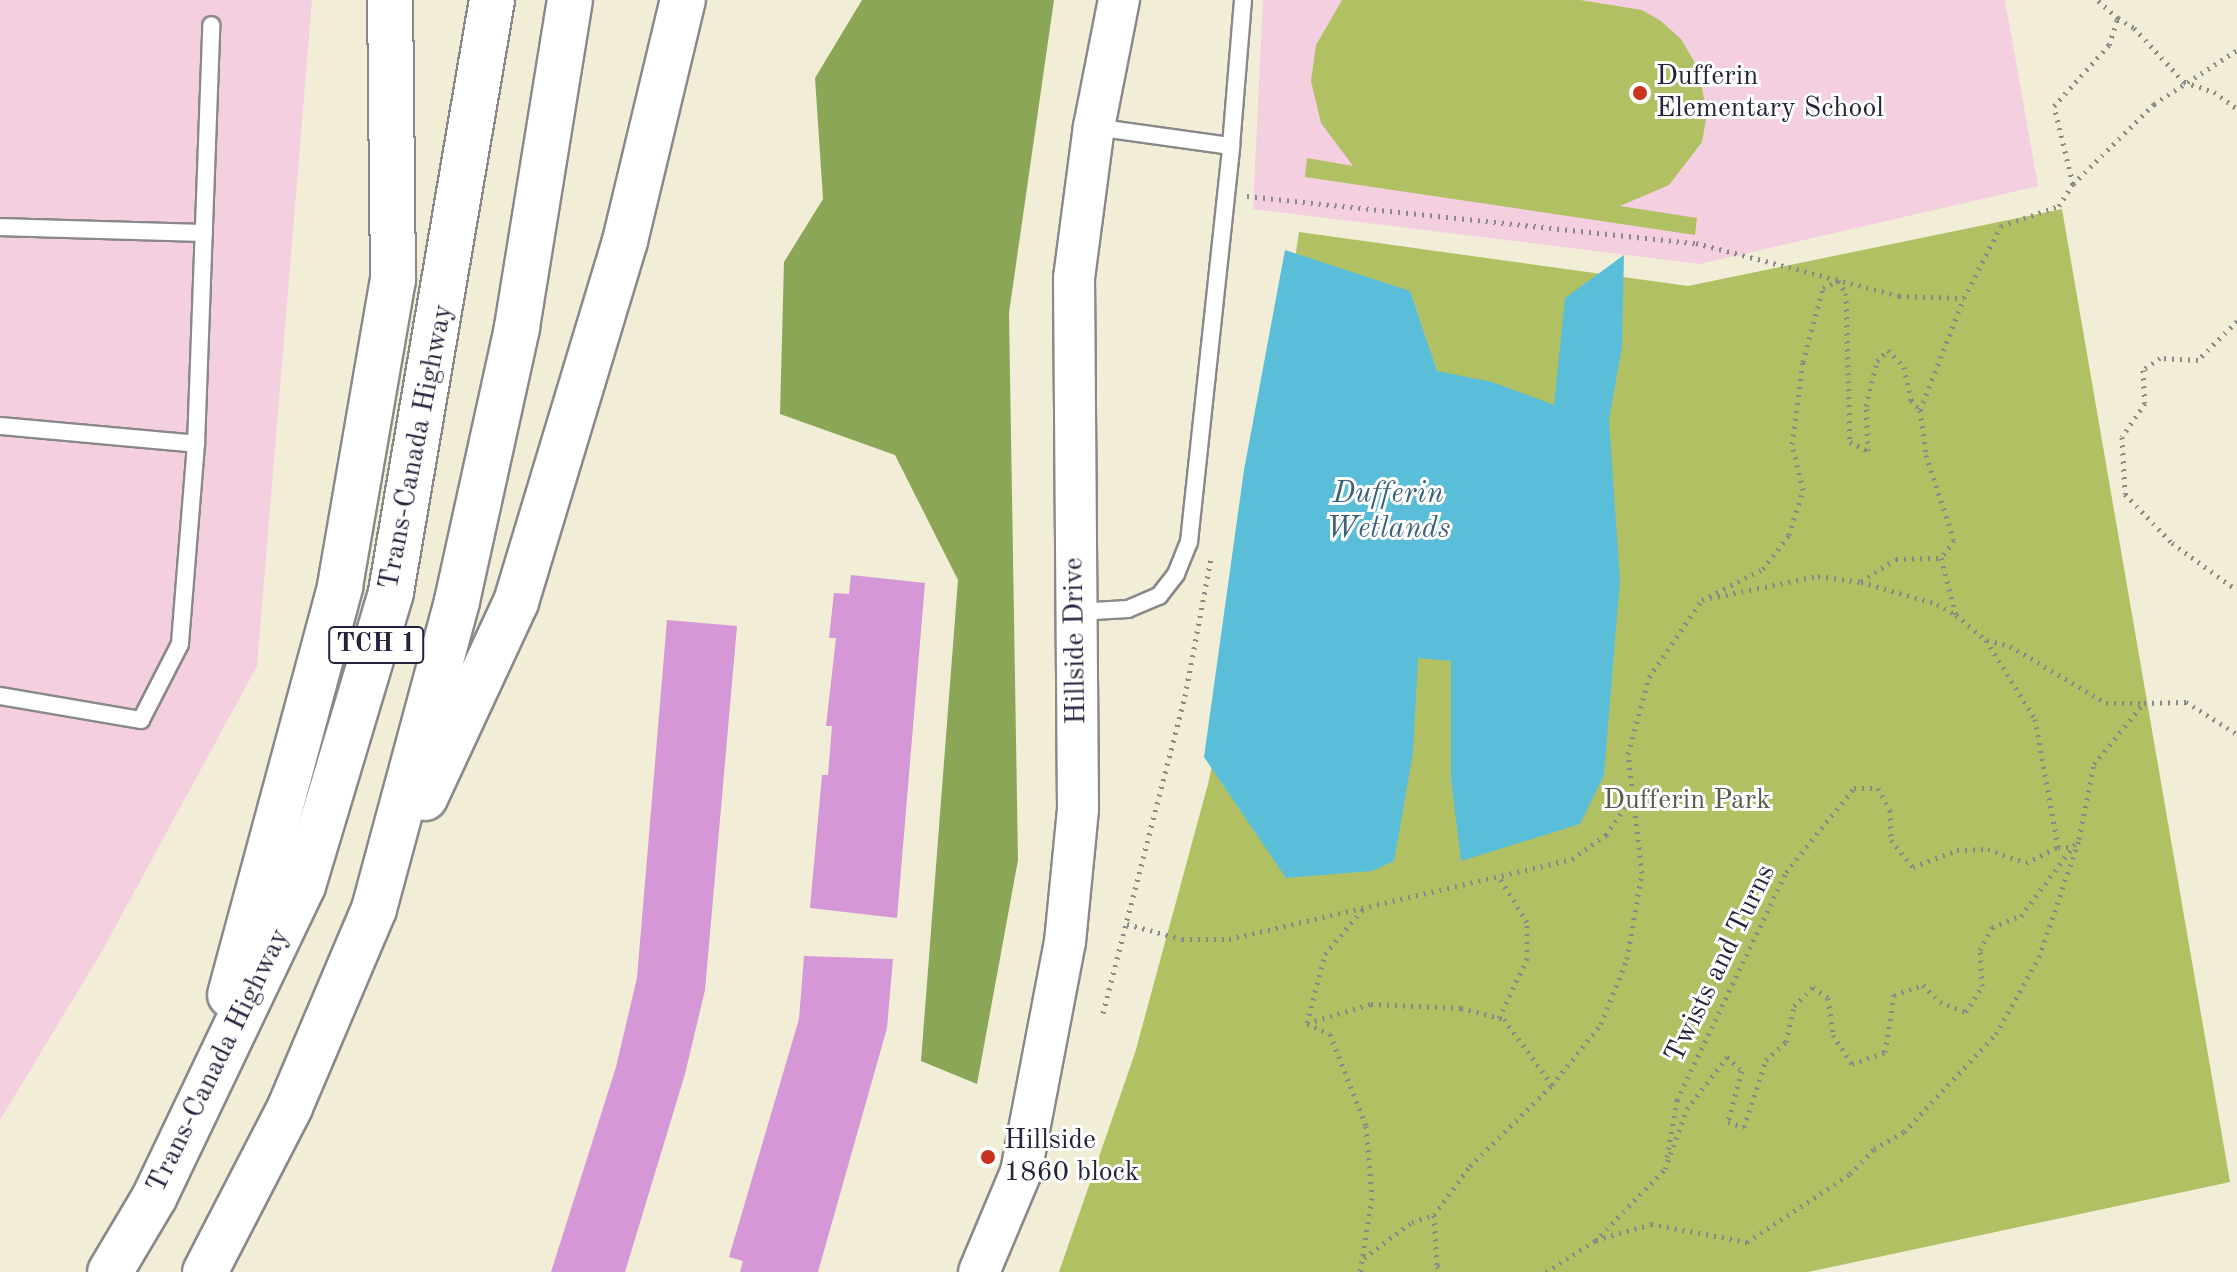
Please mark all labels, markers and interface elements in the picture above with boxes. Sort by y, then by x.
place label: Dufferin Elementary School [1656,60,1884,126]
marker: Dufferin Elementary School [1631,84,1649,102]
street label: Trans-Canada Highway [373,302,461,592]
water label: Dufferin Wetlands [1326,476,1450,546]
street label: Hillside Drive [1058,557,1094,725]
road number: TCH 1 [328,623,424,667]
park label: Dufferin Park [1603,784,1771,818]
street label: Twists and Turns [1658,859,1784,1069]
street label: Trans-Canada Highway [140,923,298,1199]
place label: Hillside 1860 block [1004,1124,1139,1190]
marker: Hillside 1860 block [979,1148,997,1166]

